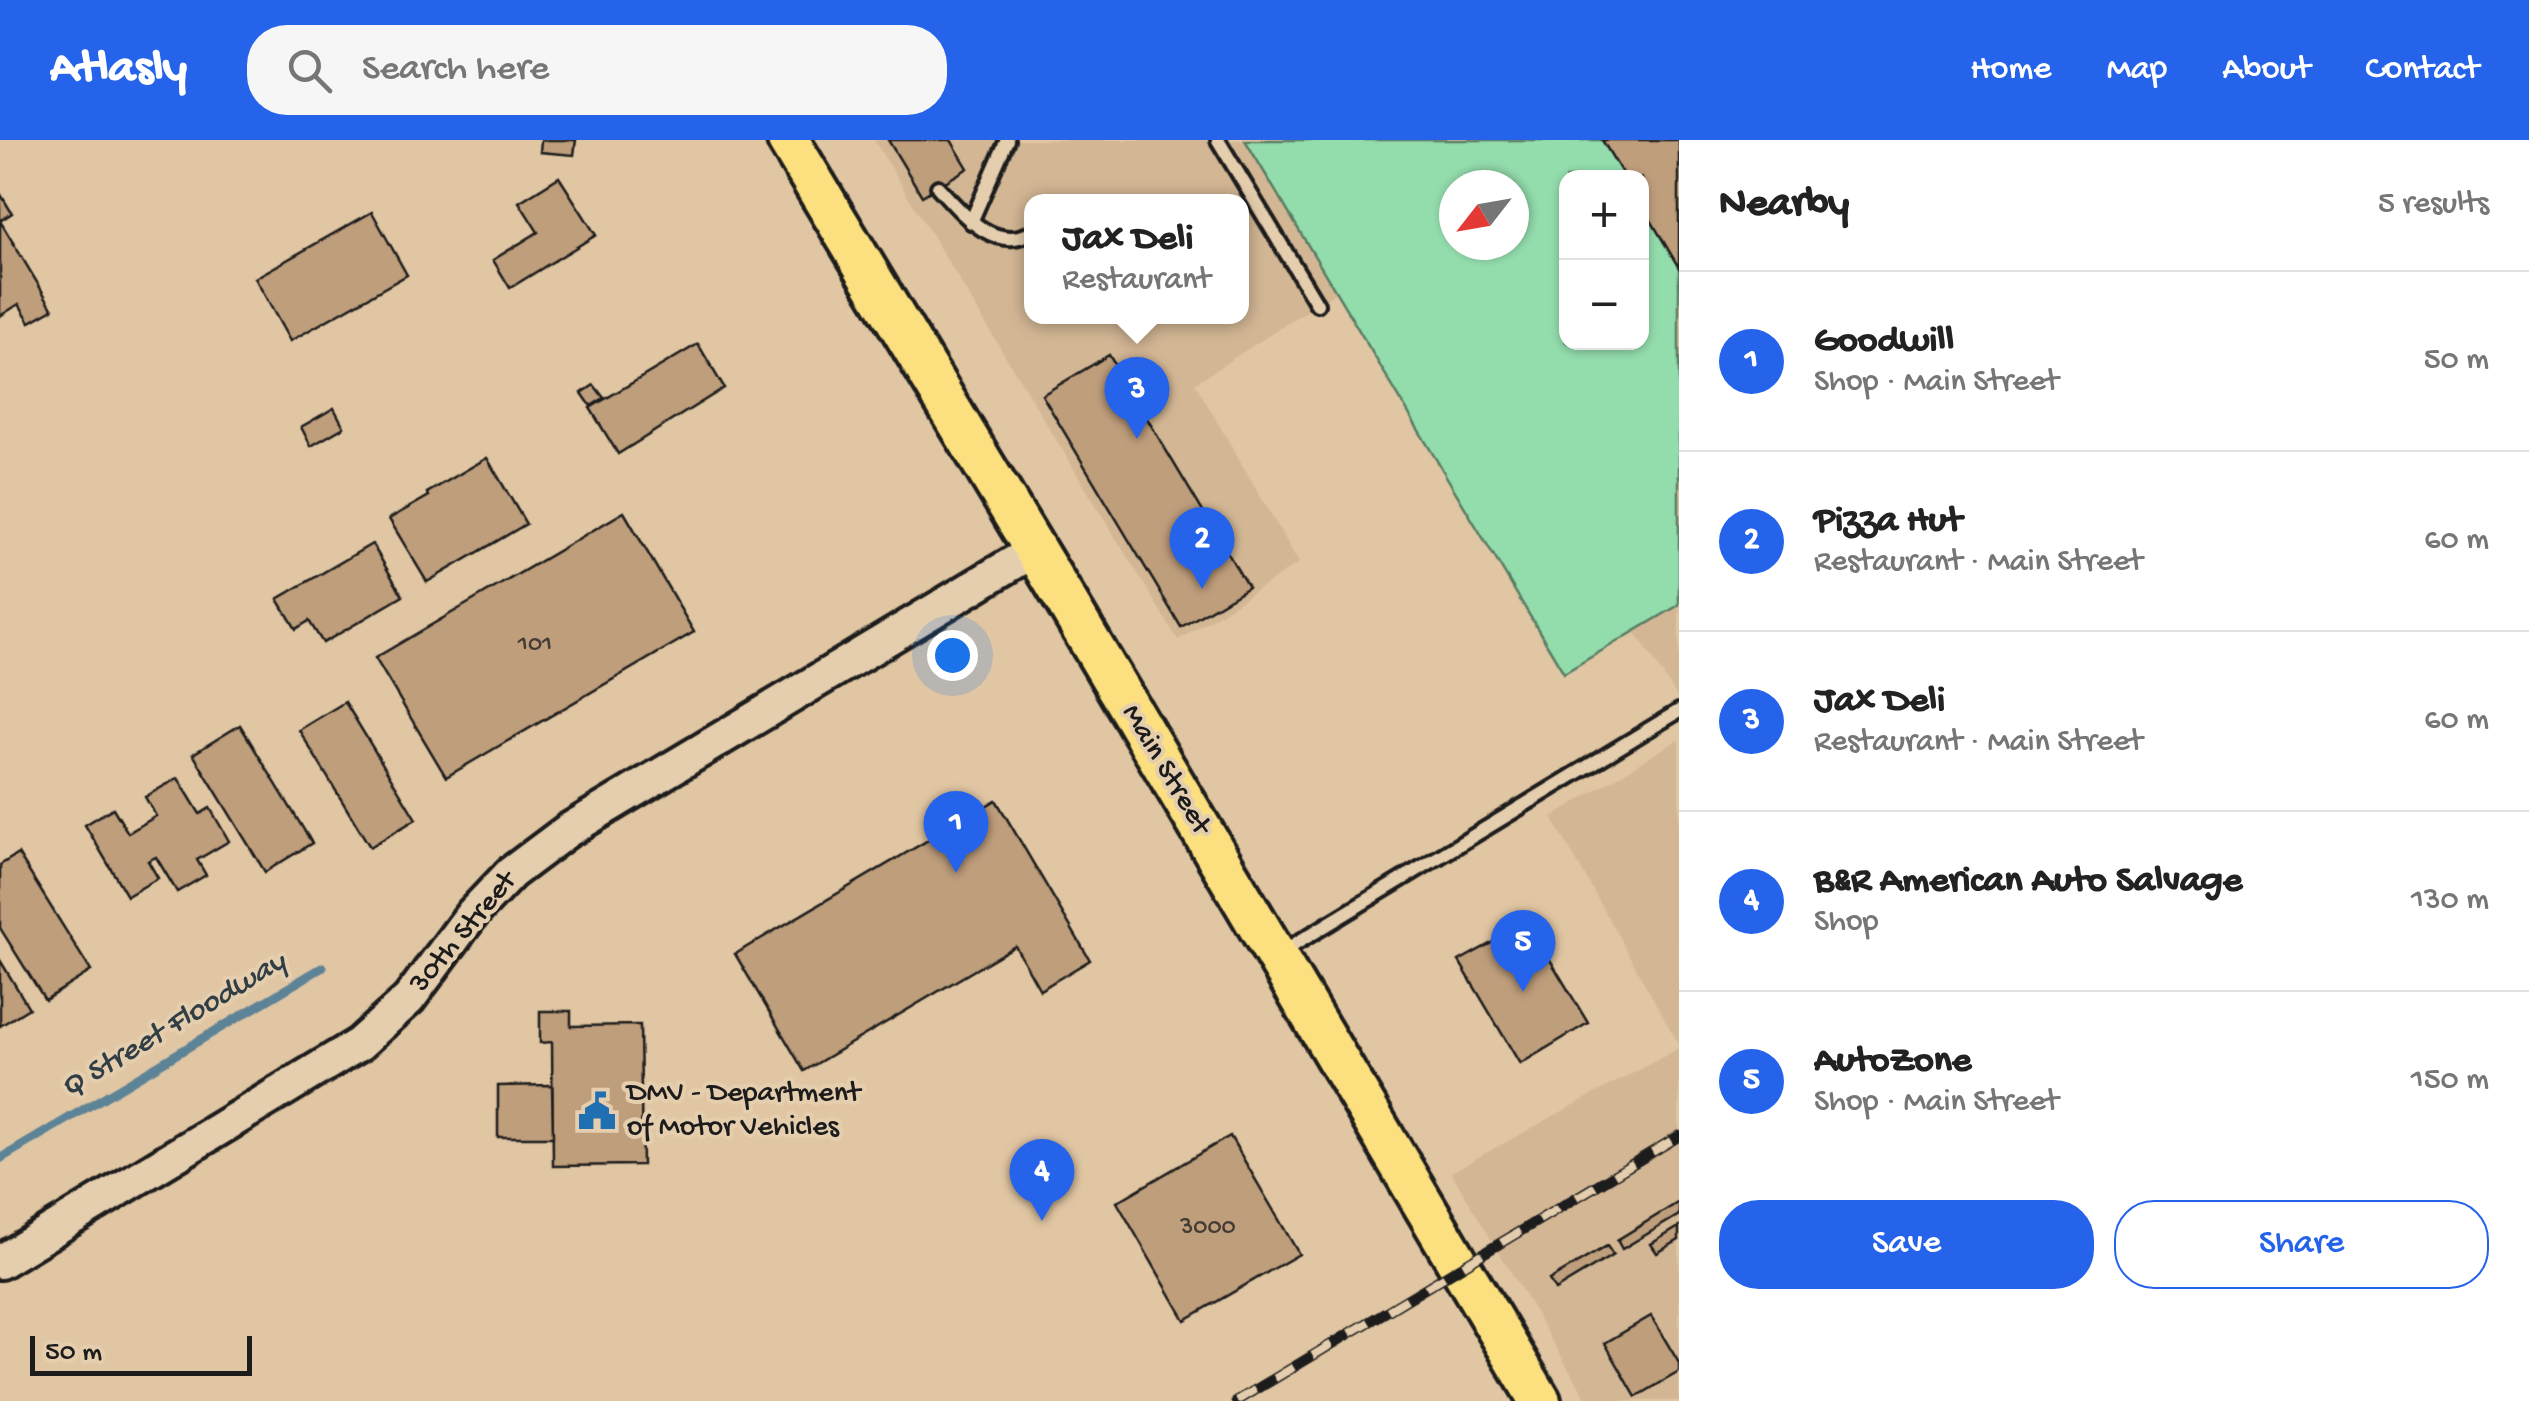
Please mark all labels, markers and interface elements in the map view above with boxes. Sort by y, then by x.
search box [247,25,947,115]
text: Atlasly [50,42,187,99]
icon: search [282,43,337,98]
text: Search here [362,48,549,92]
text: Home [1970,50,2051,91]
text: Map [2106,50,2167,91]
text: About [2222,50,2310,91]
text: Contact [2365,50,2479,91]
north arrow [1439,170,1529,260]
map controls [1559,170,1649,350]
button: + [1559,170,1649,260]
text: Nearby [1719,181,1849,230]
text: 5 results [2378,186,2489,224]
popup [1024,194,1249,324]
text: Jax Deli [1062,218,1194,262]
button: − [1559,260,1649,350]
text: Restaurant [1062,262,1211,300]
text: Goodwill [1814,320,1954,364]
text: 1 [1745,342,1758,380]
text: 50 m [2424,342,2489,380]
pin: 3 [1104,356,1170,439]
text: Shop · Main Street [1814,364,2059,402]
text: Pizza Hut [1814,500,1962,544]
pin: 2 [1170,506,1234,589]
text: 2 [1744,522,1759,560]
text: 60 m [2424,522,2489,560]
text: Restaurant · Main Street [1814,544,2142,582]
your location [927,630,978,681]
house number: 101 [517,631,552,660]
text: Jax Deli [1814,680,1945,724]
street label: Main Street [1113,699,1219,844]
text: 3 [1743,702,1760,740]
text: 60 m [2424,702,2489,740]
text: Restaurant · Main Street [1814,724,2142,762]
pin: 1 [924,790,988,873]
text: B&R American Auto Salvage [1814,860,2242,904]
street label: 30th Street [402,863,527,1002]
text: 4 [1744,882,1759,920]
text: 130 m [2411,882,2489,920]
text: Shop [1814,904,1878,942]
pin: 5 [1490,910,1556,992]
water label: Q Street Floodway [55,943,295,1108]
text: AutoZone [1814,1040,1971,1084]
text: 5 [1743,1062,1760,1100]
text: 150 m [2411,1062,2489,1100]
place label: DMV - Department of Motor Vehicles [625,1077,863,1146]
text: Shop · Main Street [1814,1084,2059,1122]
public building icon: DMV - Department of Motor Vehicles [576,1090,618,1132]
pin: 4 [1010,1138,1074,1221]
button: Save [1719,1200,2094,1289]
button: Share [2114,1200,2489,1289]
house number: 3000 [1179,1214,1236,1243]
scale bar [30,1331,252,1376]
text: 50 m [45,1337,102,1370]

